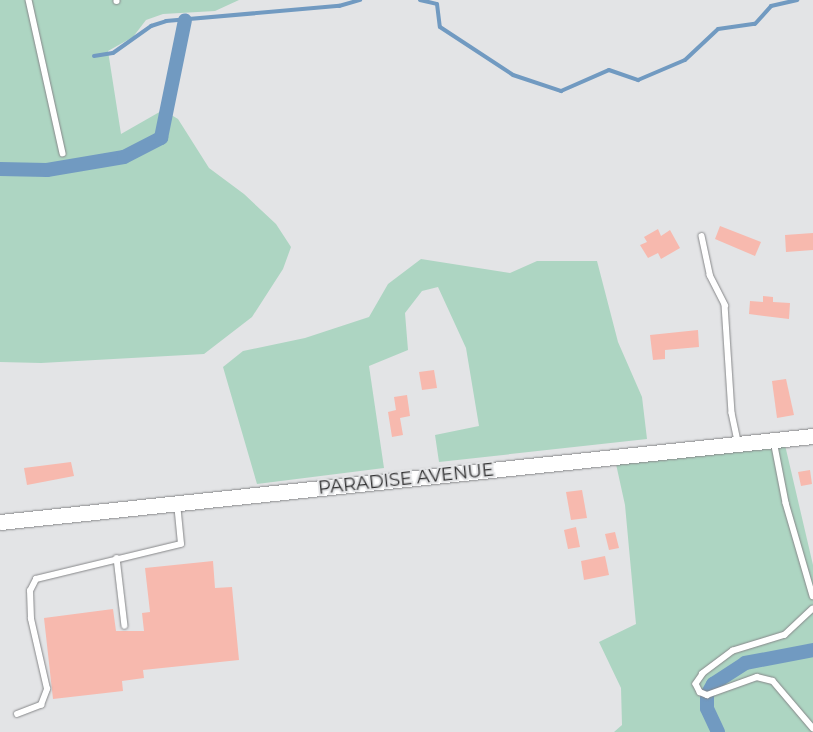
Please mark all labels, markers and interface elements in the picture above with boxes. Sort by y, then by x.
street label: PARADISE AVENUE [317,459,495,499]

